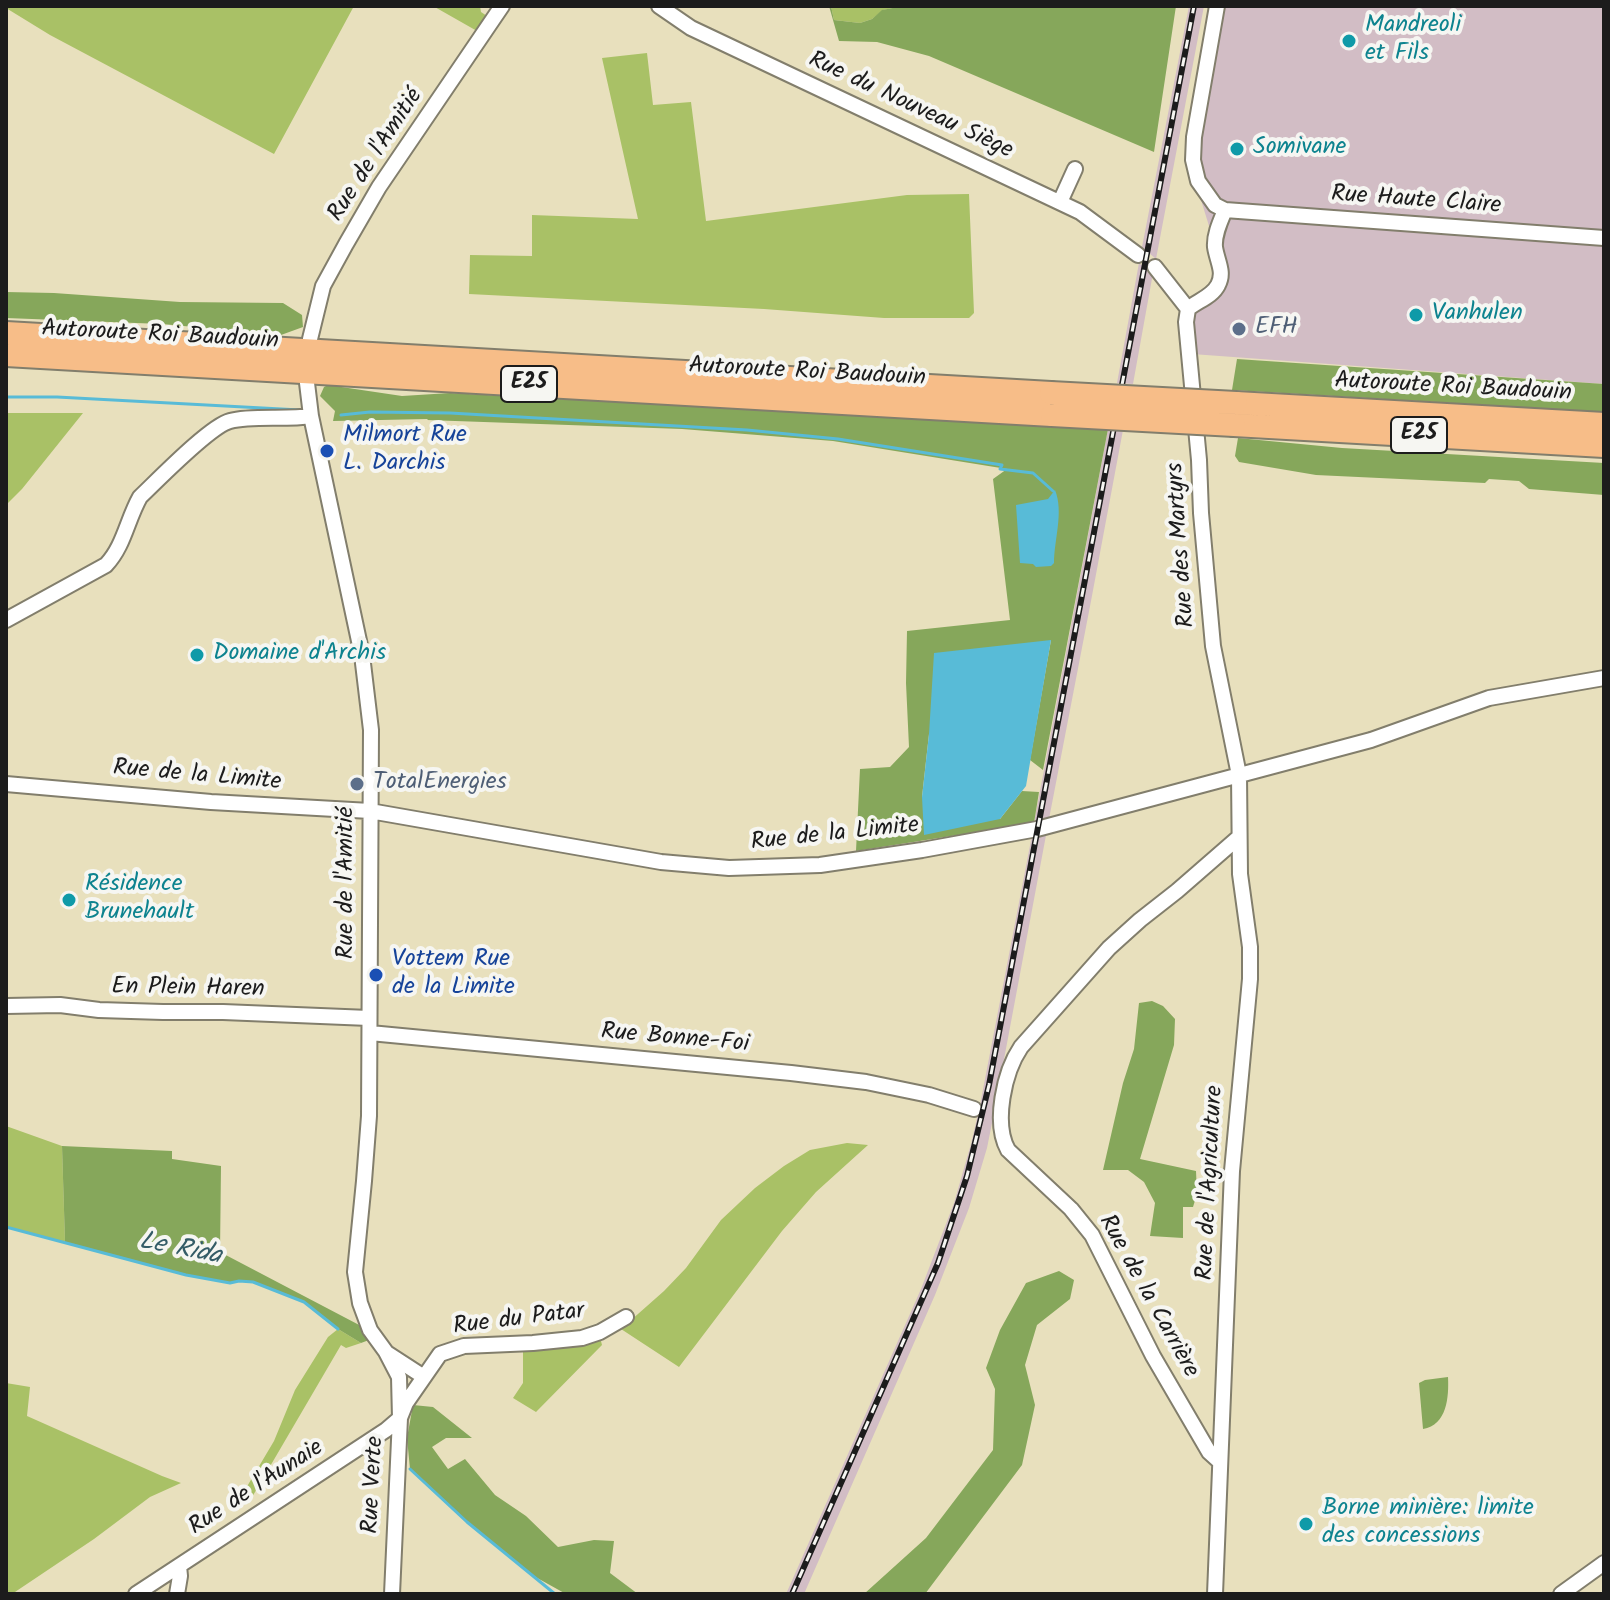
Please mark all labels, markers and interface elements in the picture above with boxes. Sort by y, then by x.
place label: Mandreoli et Fils [1365,13,1461,69]
marker: Mandreoli et Fils [1340,32,1358,50]
street label: Rue du Nouveau Siège [803,47,1017,167]
street label: Rue de l'Amitié [323,84,431,228]
place label: Somivane [1253,135,1346,163]
marker: Somivane [1228,140,1246,158]
street label: Rue Haute Claire [1330,182,1502,222]
place label: Vanhulen [1432,301,1523,329]
marker: Vanhulen [1407,306,1425,324]
place label: EFH [1255,315,1298,343]
street label: Autoroute Roi Baudouin [41,316,279,358]
marker: EFH [1230,320,1248,338]
street label: Autoroute Roi Baudouin [688,353,926,395]
road number: E25 [501,366,557,402]
street label: Autoroute Roi Baudouin [1334,368,1572,410]
road number: E25 [1391,417,1447,453]
place label: Milmort Rue L. Darchis [343,423,467,479]
marker: Milmort Rue L. Darchis [318,442,336,460]
street label: Rue des Martyrs [1163,461,1203,629]
place label: Domaine d'Archis [213,641,386,669]
marker: Domaine d'Archis [188,646,206,664]
street label: Rue de la Limite [112,755,282,799]
place label: TotalEnergies [373,770,507,798]
marker: TotalEnergies [348,775,366,793]
street label: Rue de l'Amitié [334,807,362,959]
street label: Rue de la Limite [750,813,920,859]
place label: Résidence Brunehault [85,872,194,928]
marker: Résidence Brunehault [60,891,78,909]
place label: Vottem Rue de la Limite [392,947,515,1003]
marker: Vottem Rue de la Limite [367,966,385,984]
street label: En Plein Haren [111,974,265,1006]
street label: Rue Bonne-Foi [600,1019,750,1061]
street label: Rue de l'Agriculture [1193,1085,1231,1281]
street label: Rue de la Carrière [1090,1211,1204,1383]
water label: Le Rida [136,1228,224,1274]
street label: Rue du Patar [452,1299,586,1343]
street label: Rue de l'Aunaie [184,1435,330,1543]
street label: Rue Verte [358,1436,392,1534]
place label: Borne minière: limite des concessions [1322,1496,1534,1552]
marker: Borne minière: limite des concessions [1297,1515,1315,1533]

